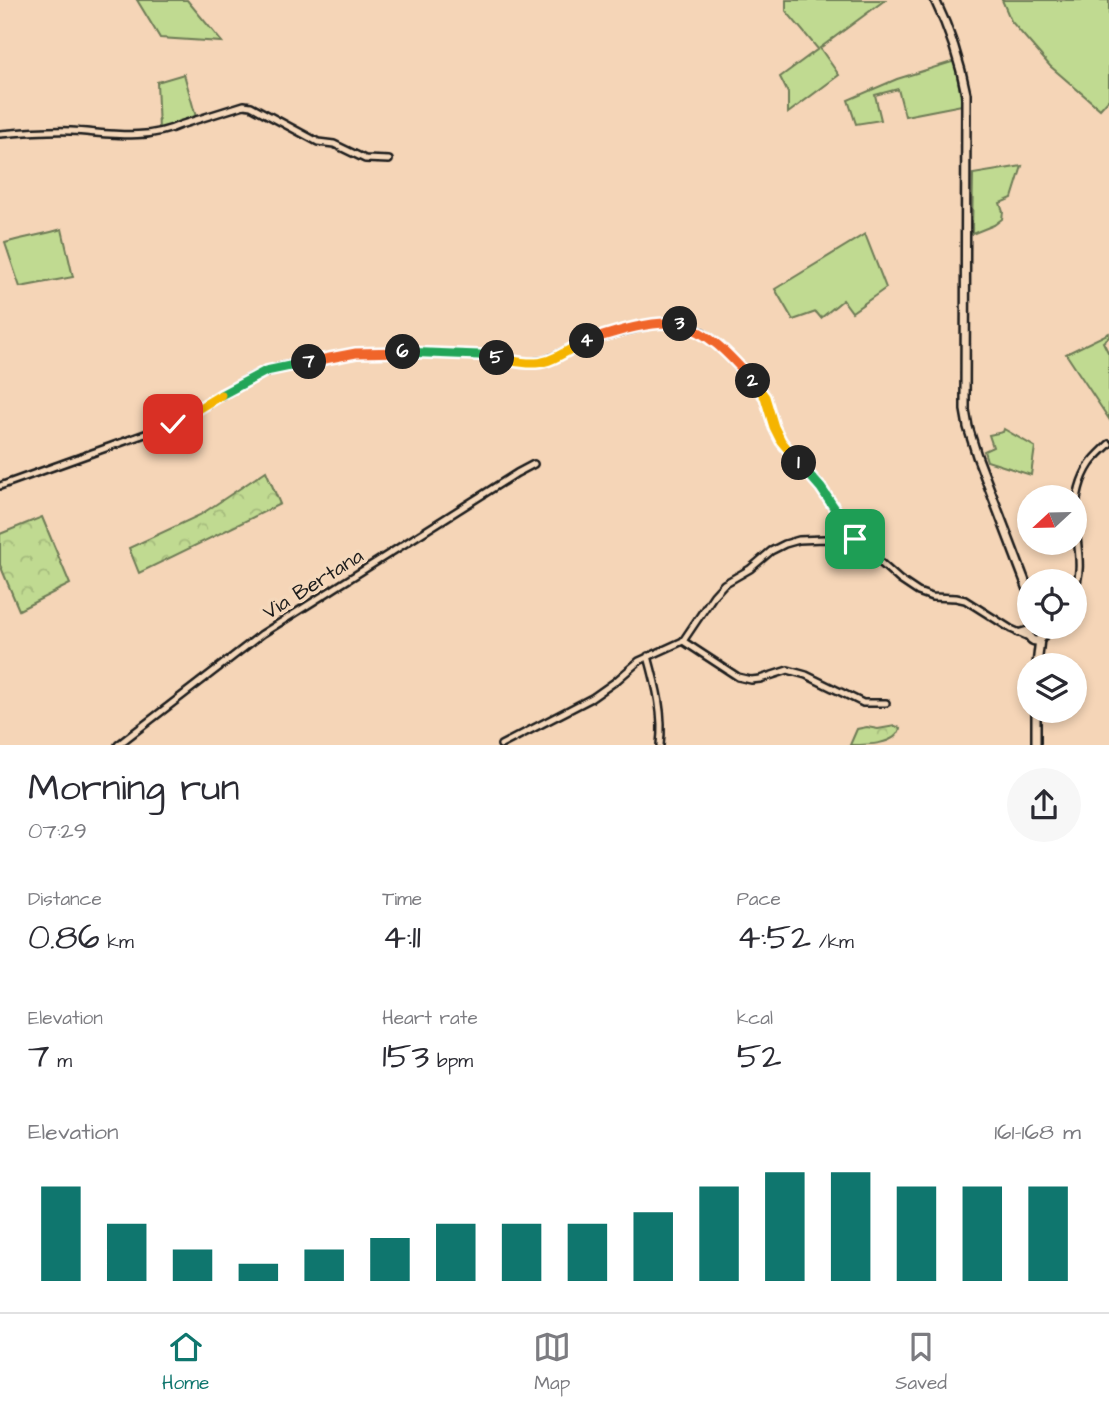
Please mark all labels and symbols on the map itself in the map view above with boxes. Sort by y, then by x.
pin: 3 [662,306,698,342]
pin: 4 [570,324,604,358]
pin: 6 [386,334,420,370]
pin: 5 [480,340,514,376]
pin: 7 [292,344,326,380]
pin: 2 [736,364,770,398]
pin [143,394,203,454]
pin: 1 [782,446,816,480]
north arrow [1017,485,1087,555]
pin [825,509,885,569]
street label: Via Bertana [257,541,369,626]

